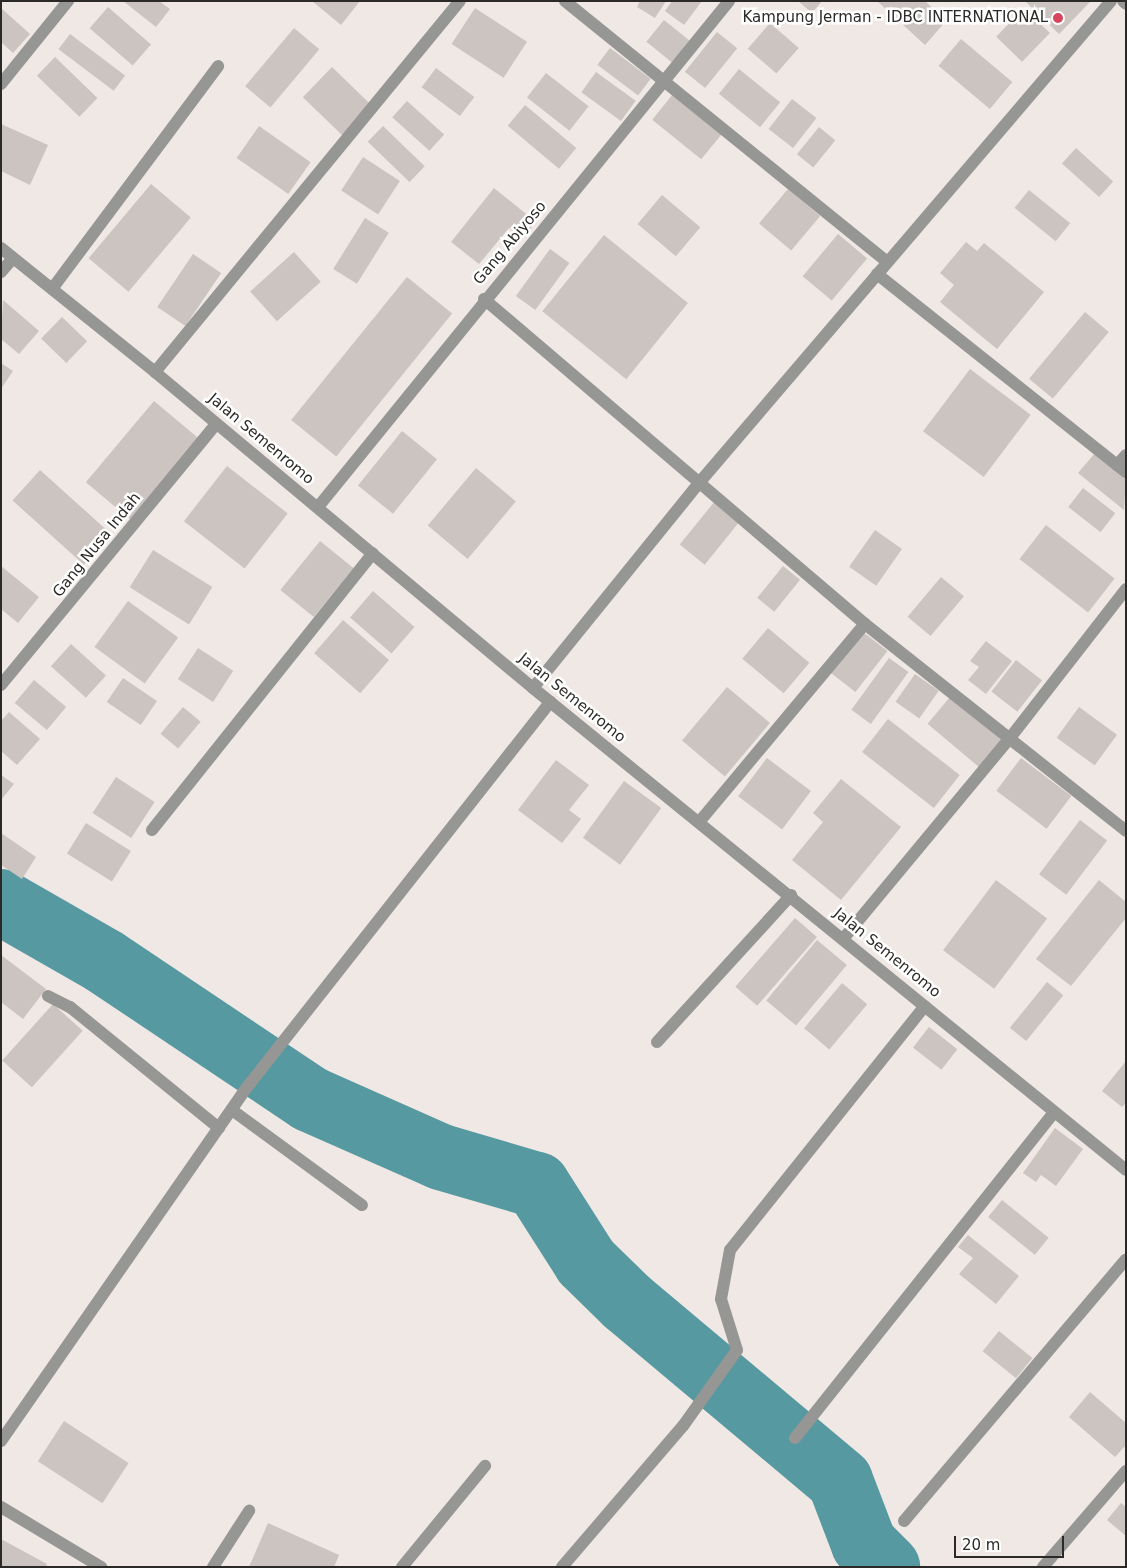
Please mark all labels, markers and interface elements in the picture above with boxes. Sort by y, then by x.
place label: Kampung Jerman - IDBC INTERNATIONAL [742,9,1048,27]
marker: Kampung Jerman - IDBC INTERNATIONAL [1052,12,1064,24]
street label: Gang Abiyoso [470,198,550,288]
street label: Jalan Semenromo [205,390,317,488]
street label: Gang Nusa Indah [49,489,145,601]
street label: Jalan Semenromo [515,649,629,747]
street label: Jalan Semenromo [830,904,944,1002]
scale bar [957,1526,1067,1558]
text: 20 m [962,1536,1000,1554]

